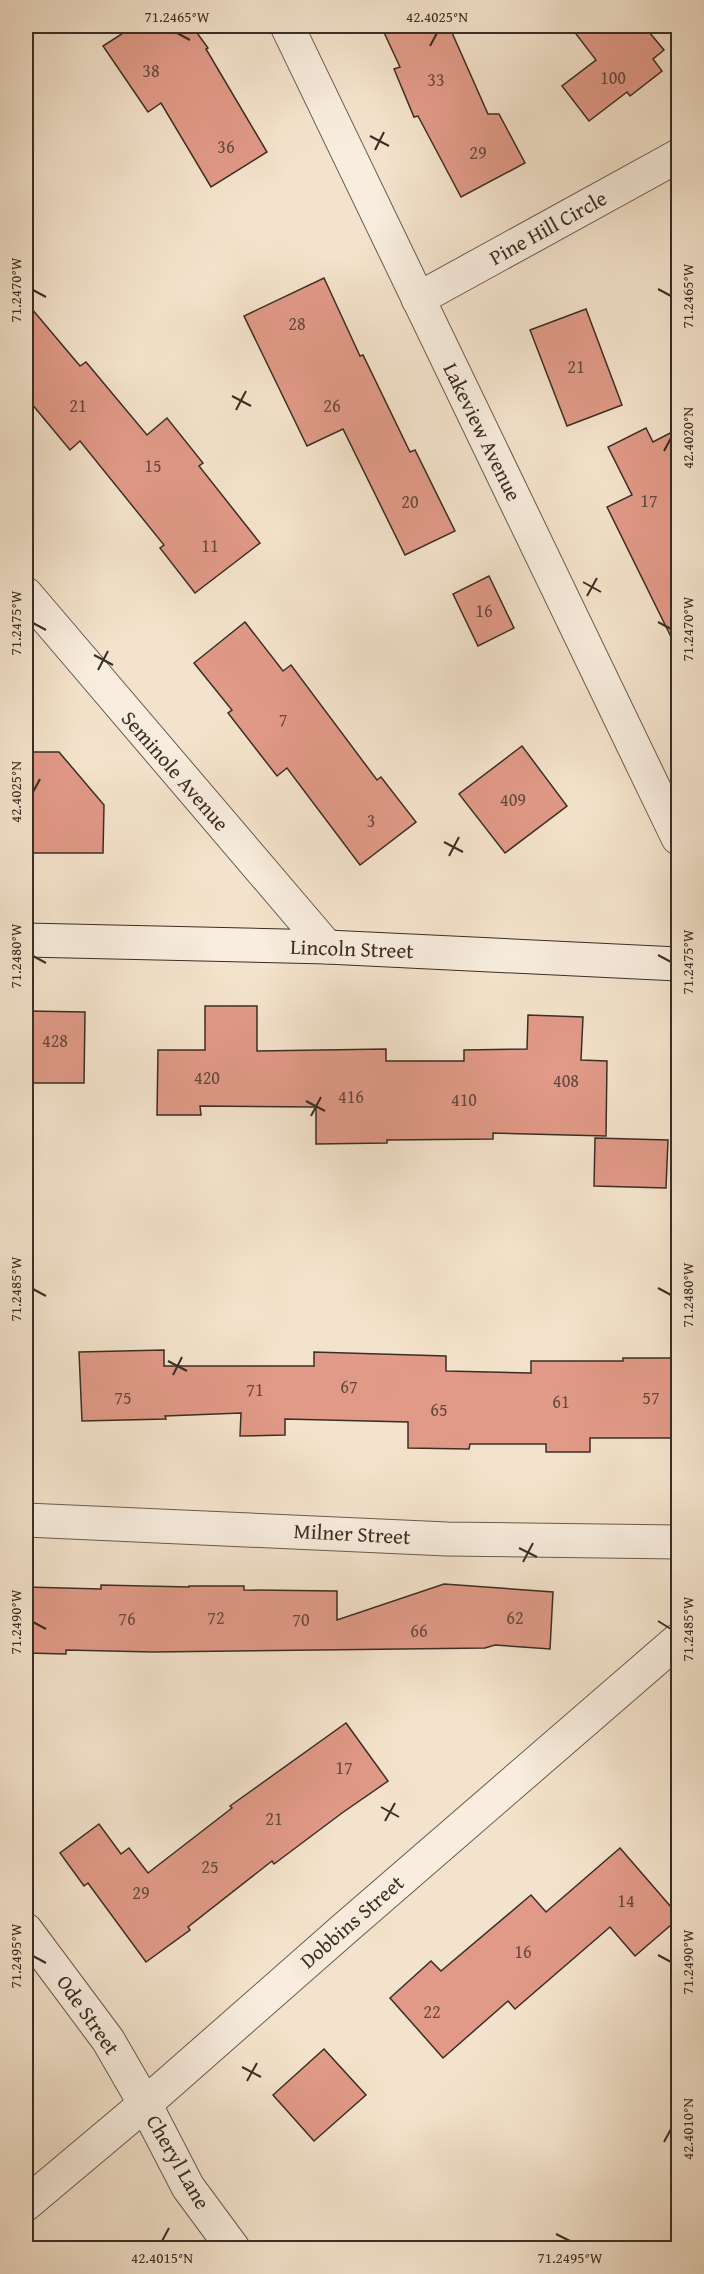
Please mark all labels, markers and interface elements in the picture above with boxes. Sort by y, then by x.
text: 71.2465°W [144,6,210,27]
text: 42.4025°N [406,6,468,27]
house number: 38 [142,57,160,84]
house number: 100 [600,64,626,91]
house number: 33 [427,66,445,93]
house number: 36 [217,133,235,160]
house number: 29 [469,139,487,166]
street label: Pine Hill Circle [483,182,612,273]
text: 71.2470°W [5,257,26,323]
text: 71.2465°W [677,263,698,329]
house number: 28 [288,310,306,337]
house number: 21 [567,353,585,380]
street label: Lakeview Avenue [436,357,529,506]
house number: 21 [69,392,87,419]
house number: 26 [323,392,341,419]
text: 42.4020°N [677,407,698,469]
house number: 15 [144,452,162,479]
house number: 17 [640,487,658,514]
house number: 20 [401,488,419,515]
house number: 11 [201,532,219,559]
text: 71.2475°W [5,590,26,656]
text: 71.2470°W [677,596,698,662]
house number: 16 [475,597,493,624]
street label: Seminole Avenue [114,704,237,838]
house number: 7 [279,706,287,733]
text: 42.4025°N [5,761,26,823]
house number: 409 [500,786,526,813]
house number: 3 [367,807,375,834]
text: 71.2480°W [5,923,26,989]
text: 71.2475°W [677,929,698,995]
street label: Lincoln Street [290,931,415,966]
house number: 428 [42,1027,68,1054]
house number: 420 [194,1064,220,1091]
house number: 408 [553,1067,579,1094]
house number: 416 [338,1083,364,1110]
house number: 410 [451,1086,477,1113]
text: 71.2485°W [5,1256,26,1322]
text: 71.2480°W [677,1262,698,1328]
house number: 67 [340,1373,358,1400]
house number: 71 [246,1376,264,1403]
house number: 75 [114,1384,132,1411]
house number: 57 [642,1384,660,1411]
house number: 61 [552,1388,570,1415]
house number: 65 [430,1396,448,1423]
street label: Milner Street [293,1515,412,1552]
text: 71.2490°W [5,1589,26,1655]
text: 71.2485°W [677,1596,698,1662]
house number: 72 [207,1604,225,1631]
house number: 62 [506,1604,524,1631]
house number: 76 [118,1605,136,1632]
house number: 70 [292,1606,310,1633]
house number: 66 [410,1617,428,1644]
house number: 17 [335,1754,353,1781]
house number: 21 [265,1805,283,1832]
house number: 25 [201,1853,219,1880]
street label: Dobbins Street [293,1867,411,1976]
house number: 29 [132,1879,150,1906]
house number: 14 [617,1887,635,1914]
text: 71.2495°W [5,1923,26,1989]
text: 71.2490°W [677,1929,698,1995]
house number: 16 [514,1938,532,1965]
street label: Ode Street [49,1968,128,2062]
house number: 22 [423,1998,441,2025]
text: 42.4010°N [677,2098,698,2160]
street label: Cheryl Lane [139,2109,218,2215]
text: 42.4015°N [131,2247,193,2268]
text: 71.2495°W [537,2247,603,2268]

